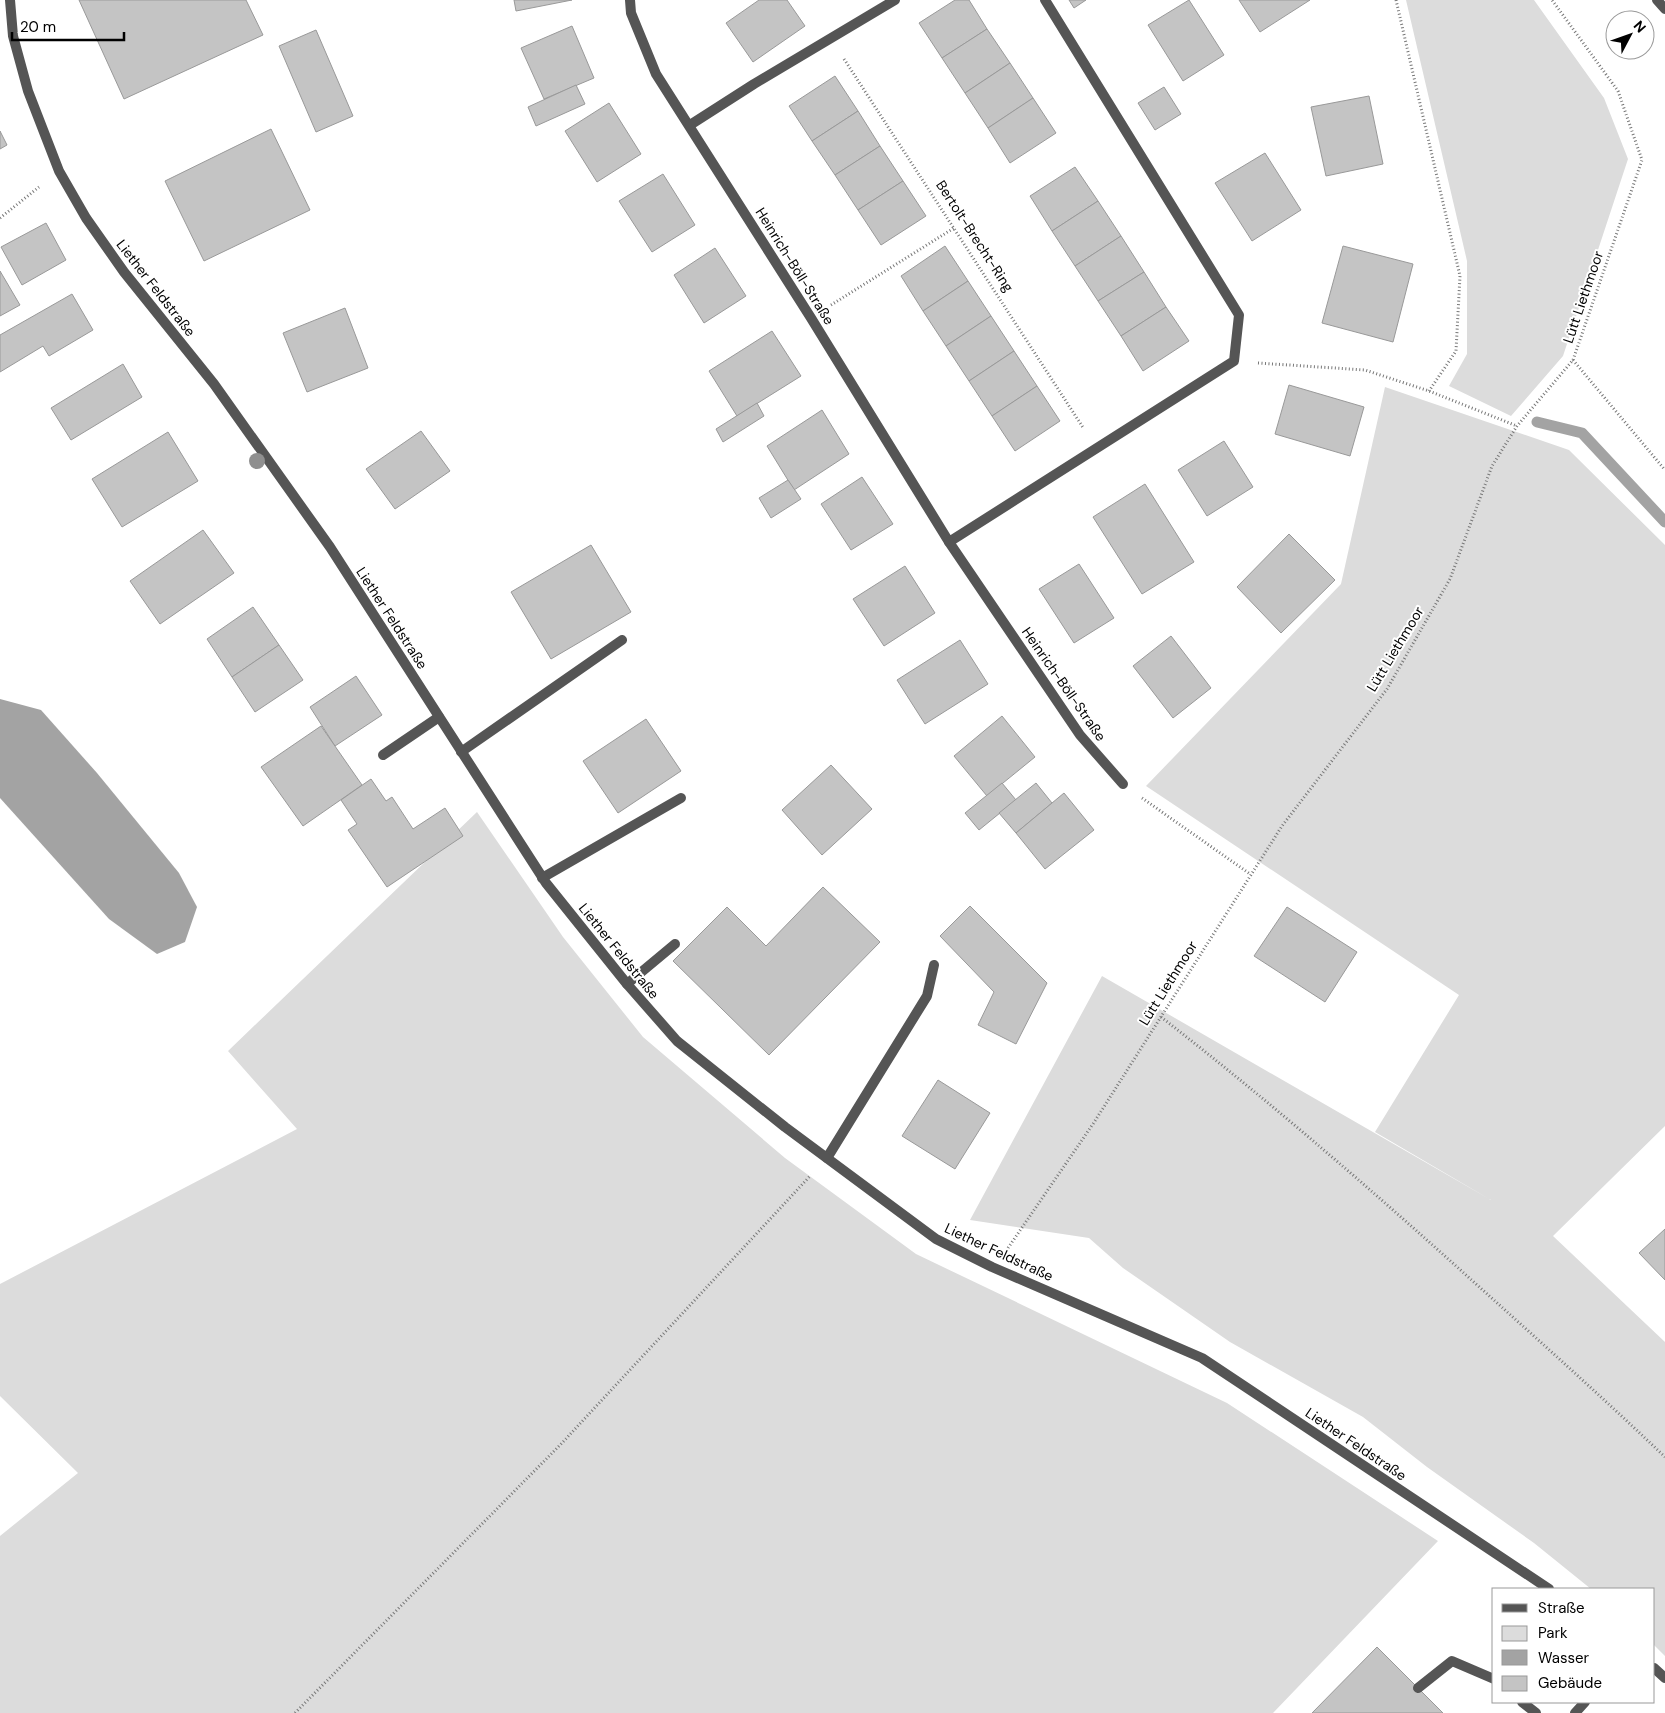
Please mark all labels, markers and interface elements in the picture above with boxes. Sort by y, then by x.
scale bar [12,10,125,42]
north arrow [1605,10,1655,60]
text: 20 m [20,17,56,37]
text: N [1630,17,1650,36]
street label: Bertolt-Brecht-Ring [932,177,1018,295]
street label: Heinrich-Böll-Straße [752,204,838,328]
street label: Liether Feldstraße [113,236,199,340]
street label: Lütt Liethmoor [1559,249,1607,345]
street label: Liether Feldstraße [352,564,432,672]
street label: Lütt Liethmoor [1362,603,1428,695]
street label: Heinrich-Böll-Straße [1018,624,1110,745]
street label: Liether Feldstraße [575,900,663,1003]
street label: Lütt Liethmoor [1135,937,1201,1029]
street label: Liether Feldstraße [942,1219,1056,1285]
street label: Liether Feldstraße [1302,1404,1410,1484]
legend [1492,1588,1655,1703]
text: Straße [1538,1598,1585,1618]
text: Park [1538,1623,1568,1643]
text: Wasser [1538,1648,1590,1668]
text: Gebäude [1538,1673,1602,1693]

